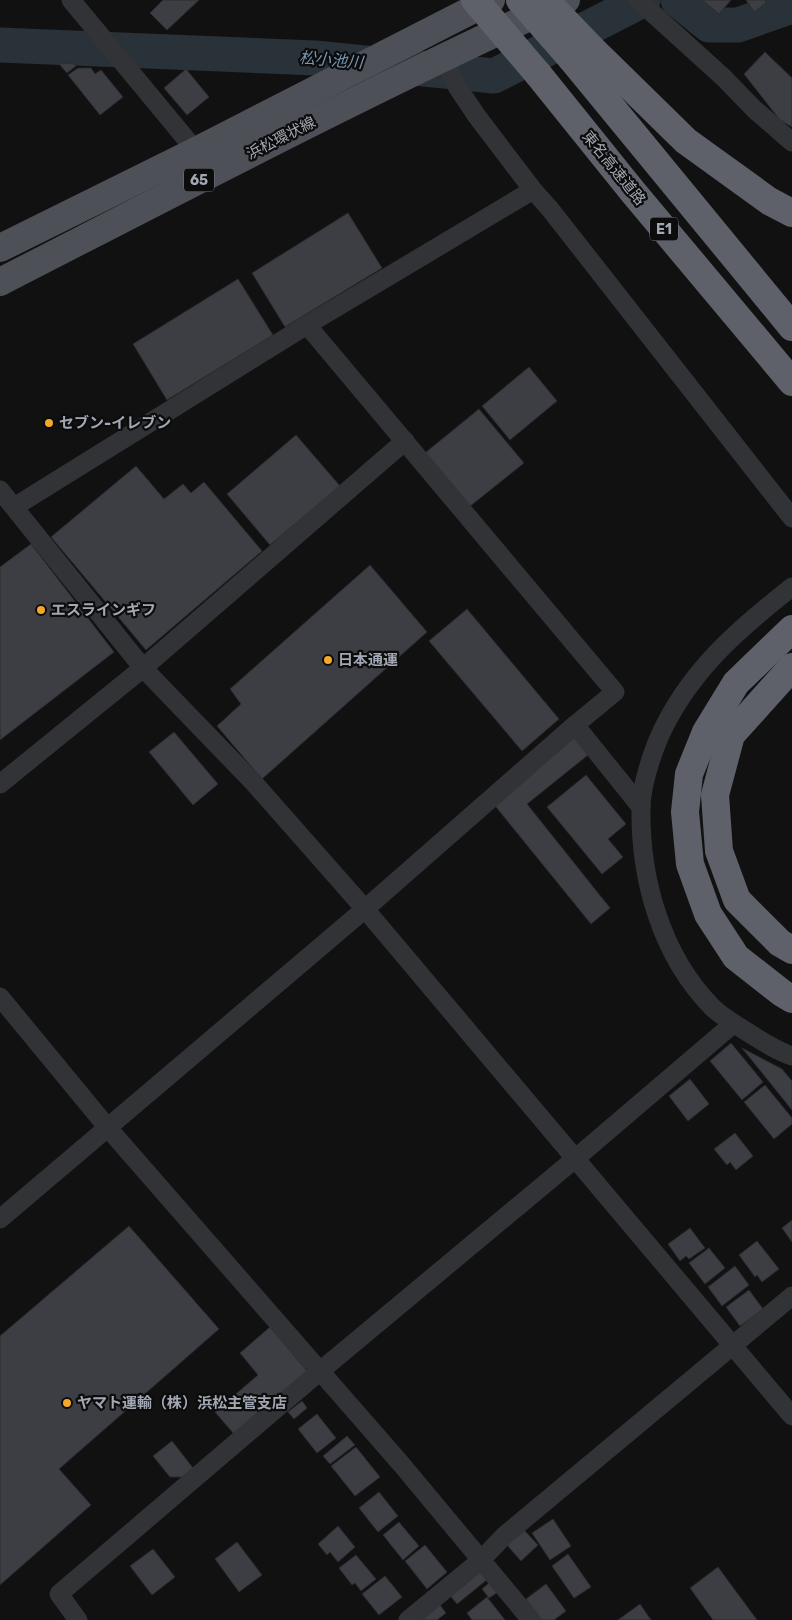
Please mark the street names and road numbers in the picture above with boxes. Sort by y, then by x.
street label: 浜松環状線 [243,113,319,163]
street label: 東名高速道路 [579,127,649,209]
road number: 65 [184,168,214,192]
road number: E1 [650,218,678,240]

